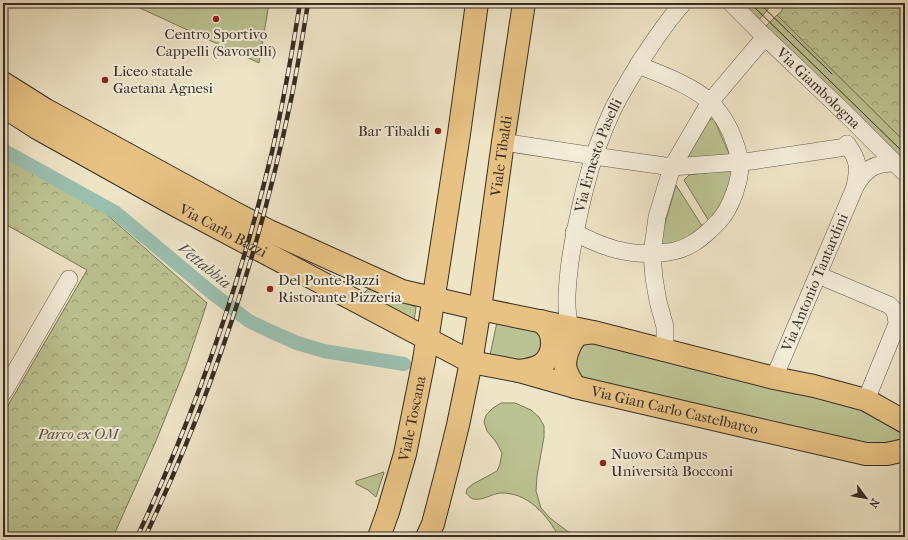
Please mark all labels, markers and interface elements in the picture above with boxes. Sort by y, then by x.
marker: Centro Sportivo Cappelli (Savorelli) [211,14,221,24]
place label: Centro Sportivo Cappelli (Savorelli) [156,25,276,60]
street label: Via Giambologna [772,43,865,133]
place label: Liceo statale Gaetana Agnesi [113,62,214,97]
marker: Liceo statale Gaetana Agnesi [100,75,110,85]
street label: Via Ernesto Paselli [570,95,626,215]
street label: Viale Tibaldi [486,114,516,199]
place label: Bar Tibaldi [358,122,431,140]
marker: Bar Tibaldi [433,126,443,136]
street label: Via Carlo Bazzi [175,199,271,261]
street label: Via Antonio Tantardini [777,210,852,355]
water label: Vettabbia [175,238,235,292]
place label: Del Ponte Bazzi Ristorante Pizzeria [278,271,403,306]
marker: Del Ponte Bazzi Ristorante Pizzeria [265,284,275,294]
street label: Viale Toscana [394,373,430,465]
street label: Via Gian Carlo Castelbarco [588,382,760,438]
park label: Parco ex OM [37,425,120,443]
place label: Nuovo Campus Università Bocconi [611,445,734,480]
marker: Nuovo Campus Università Bocconi [598,458,608,468]
north arrow [846,478,886,518]
text: N [866,496,882,511]

